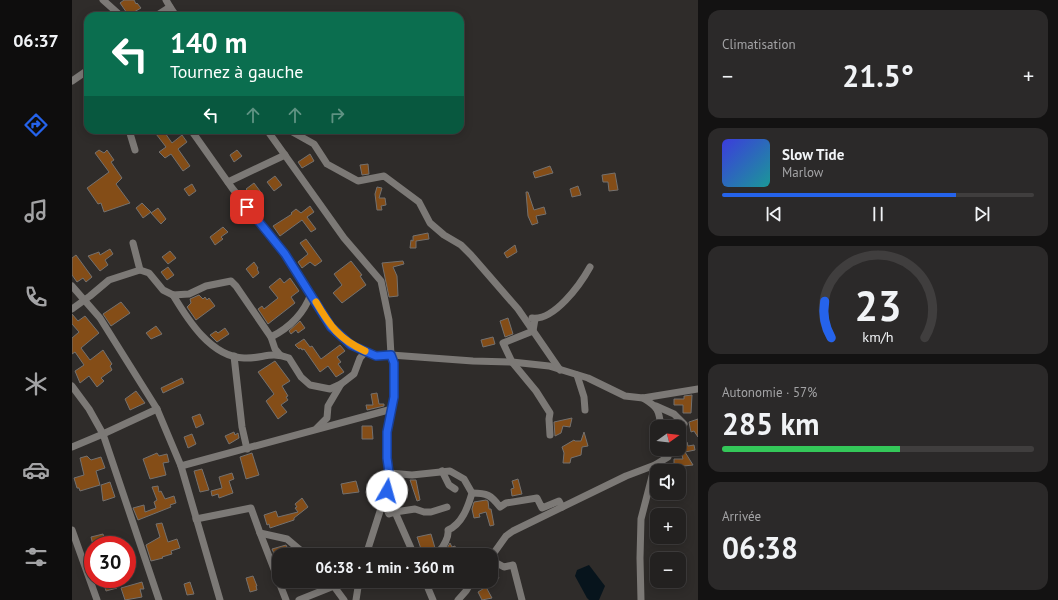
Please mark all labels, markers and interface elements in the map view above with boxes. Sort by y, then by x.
text: 140 m [170,24,247,61]
icon: left [104,28,156,80]
text: 06:37 [13,29,59,52]
text: Climatisation [722,36,796,53]
text: 21.5° [842,56,914,95]
text: Tournez à gauche [170,60,303,83]
text: − [722,62,733,90]
text: + [1023,62,1034,90]
icon: left [200,104,222,126]
icon: ahead [242,104,264,126]
icon: ahead [284,104,306,126]
icon: right [326,104,348,126]
icon: directions [22,111,50,139]
text: Slow Tide [782,145,844,164]
text: Marlow [782,164,823,181]
pin [230,190,264,224]
icon: arrive [236,196,258,218]
icon: music [22,197,50,225]
icon: previous [763,203,785,225]
icon: pause [867,203,889,225]
icon: next [971,203,993,225]
text: 23 [854,279,902,332]
icon: phone [22,283,50,311]
text: km/h [862,327,894,346]
icon: climate [22,370,50,398]
text: Autonomie · 57% [722,384,817,401]
text: 285 km [722,404,820,443]
north arrow [650,420,686,456]
map controls [650,420,686,588]
icon: car [22,456,50,484]
button: sound [650,464,686,500]
position arrow [366,470,408,512]
button: + [650,508,686,544]
text: Arrivée [722,508,761,525]
text: 06:38 [722,528,798,567]
speed limit sign: 30 [84,536,136,588]
icon: filters [22,543,50,571]
button: − [650,552,686,588]
text: 06:38 · 1 min · 360 m [316,558,454,577]

